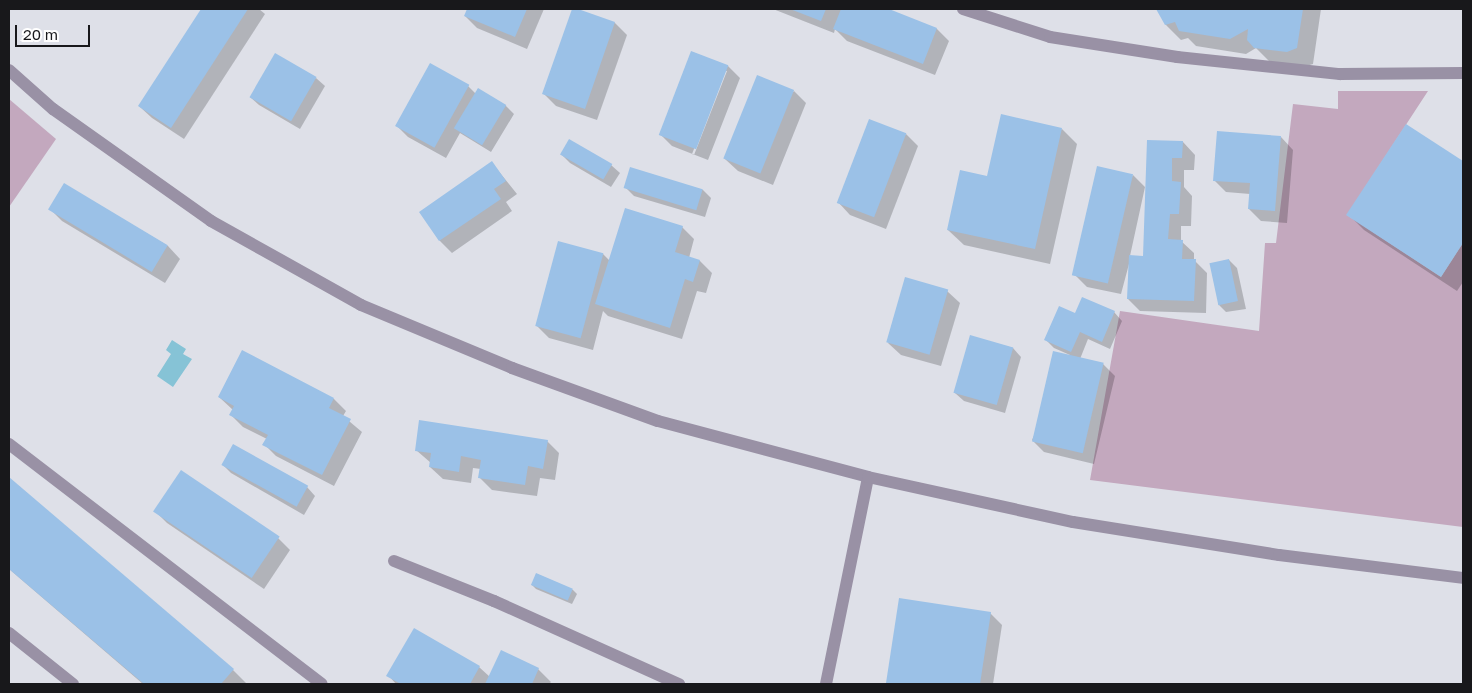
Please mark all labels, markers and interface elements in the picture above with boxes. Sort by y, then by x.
scale bar [18,15,92,47]
text: 20 m [23,25,58,43]

